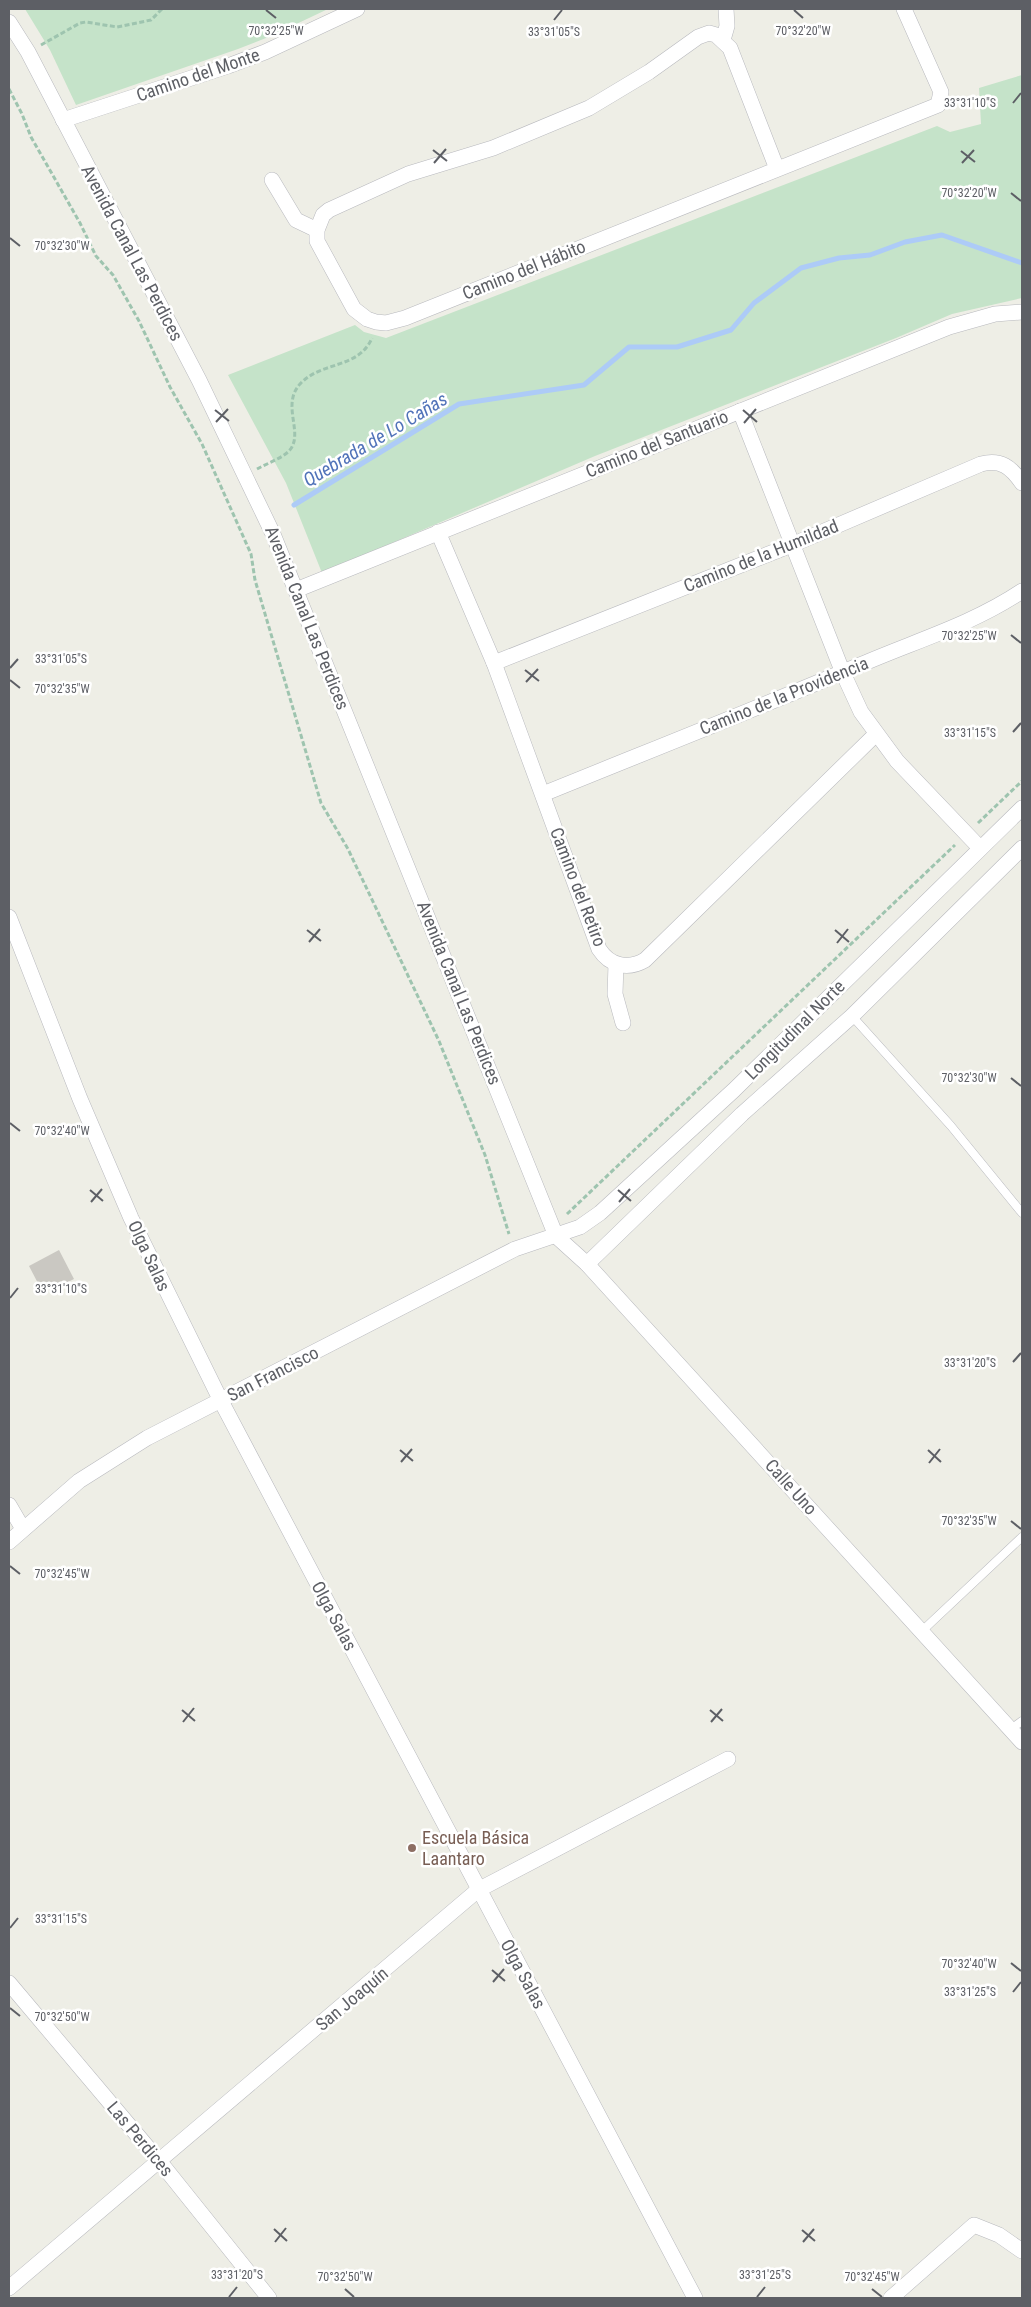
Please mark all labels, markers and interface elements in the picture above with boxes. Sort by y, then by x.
text: 70°32'25"W [248,24,304,38]
text: 70°32'20"W [775,24,831,38]
text: 33°31'05"S [528,25,580,39]
street label: Camino del Monte [133,44,262,105]
text: 33°31'10"S [944,96,996,110]
street label: Avenida Canal Las Perdices [77,161,188,344]
text: 70°32'20"W [941,186,997,200]
street label: Camino del Hábito [459,235,588,304]
text: 70°32'30"W [34,239,90,253]
water label: Quebrada de Lo Cañas [299,387,451,492]
street label: Camino del Santuario [582,405,731,482]
street label: Camino de la Humildad [680,515,841,596]
street label: Avenida Canal Las Perdices [261,523,354,713]
text: 70°32'25"W [941,629,997,643]
text: 33°31'05"S [35,652,87,666]
street label: Camino de la Providencia [696,652,871,739]
text: 70°32'35"W [34,682,90,696]
text: 33°31'15"S [944,726,996,740]
street label: Camino del Retiro [546,824,611,949]
street label: Avenida Canal Las Perdices [413,898,506,1088]
street label: Longitudinal Norte [741,976,849,1084]
text: 70°32'30"W [941,1071,997,1085]
text: 70°32'40"W [34,1124,90,1138]
street label: Olga Salas [124,1217,175,1294]
text: 33°31'10"S [35,1282,87,1296]
street label: San Francisco [224,1342,322,1406]
text: 33°31'20"S [944,1356,996,1370]
street label: Calle Uno [761,1455,822,1519]
text: 70°32'35"W [941,1514,997,1528]
text: 70°32'45"W [34,1567,90,1581]
street label: Olga Salas [307,1578,361,1654]
place label: Escuela Básica Laantaro [422,1827,529,1869]
marker: Escuela Básica Laantaro [406,1842,418,1854]
text: 33°31'15"S [35,1912,87,1926]
street label: Olga Salas [496,1936,550,2012]
text: 70°32'40"W [941,1957,997,1971]
street label: San Joaquín [311,1962,392,2035]
text: 33°31'25"S [944,1985,996,1999]
text: 70°32'50"W [34,2010,90,2024]
street label: Las Perdices [103,2097,178,2180]
text: 33°31'20"S [211,2268,263,2282]
text: 33°31'25"S [739,2268,791,2282]
text: 70°32'50"W [317,2270,373,2284]
text: 70°32'45"W [844,2270,900,2284]

